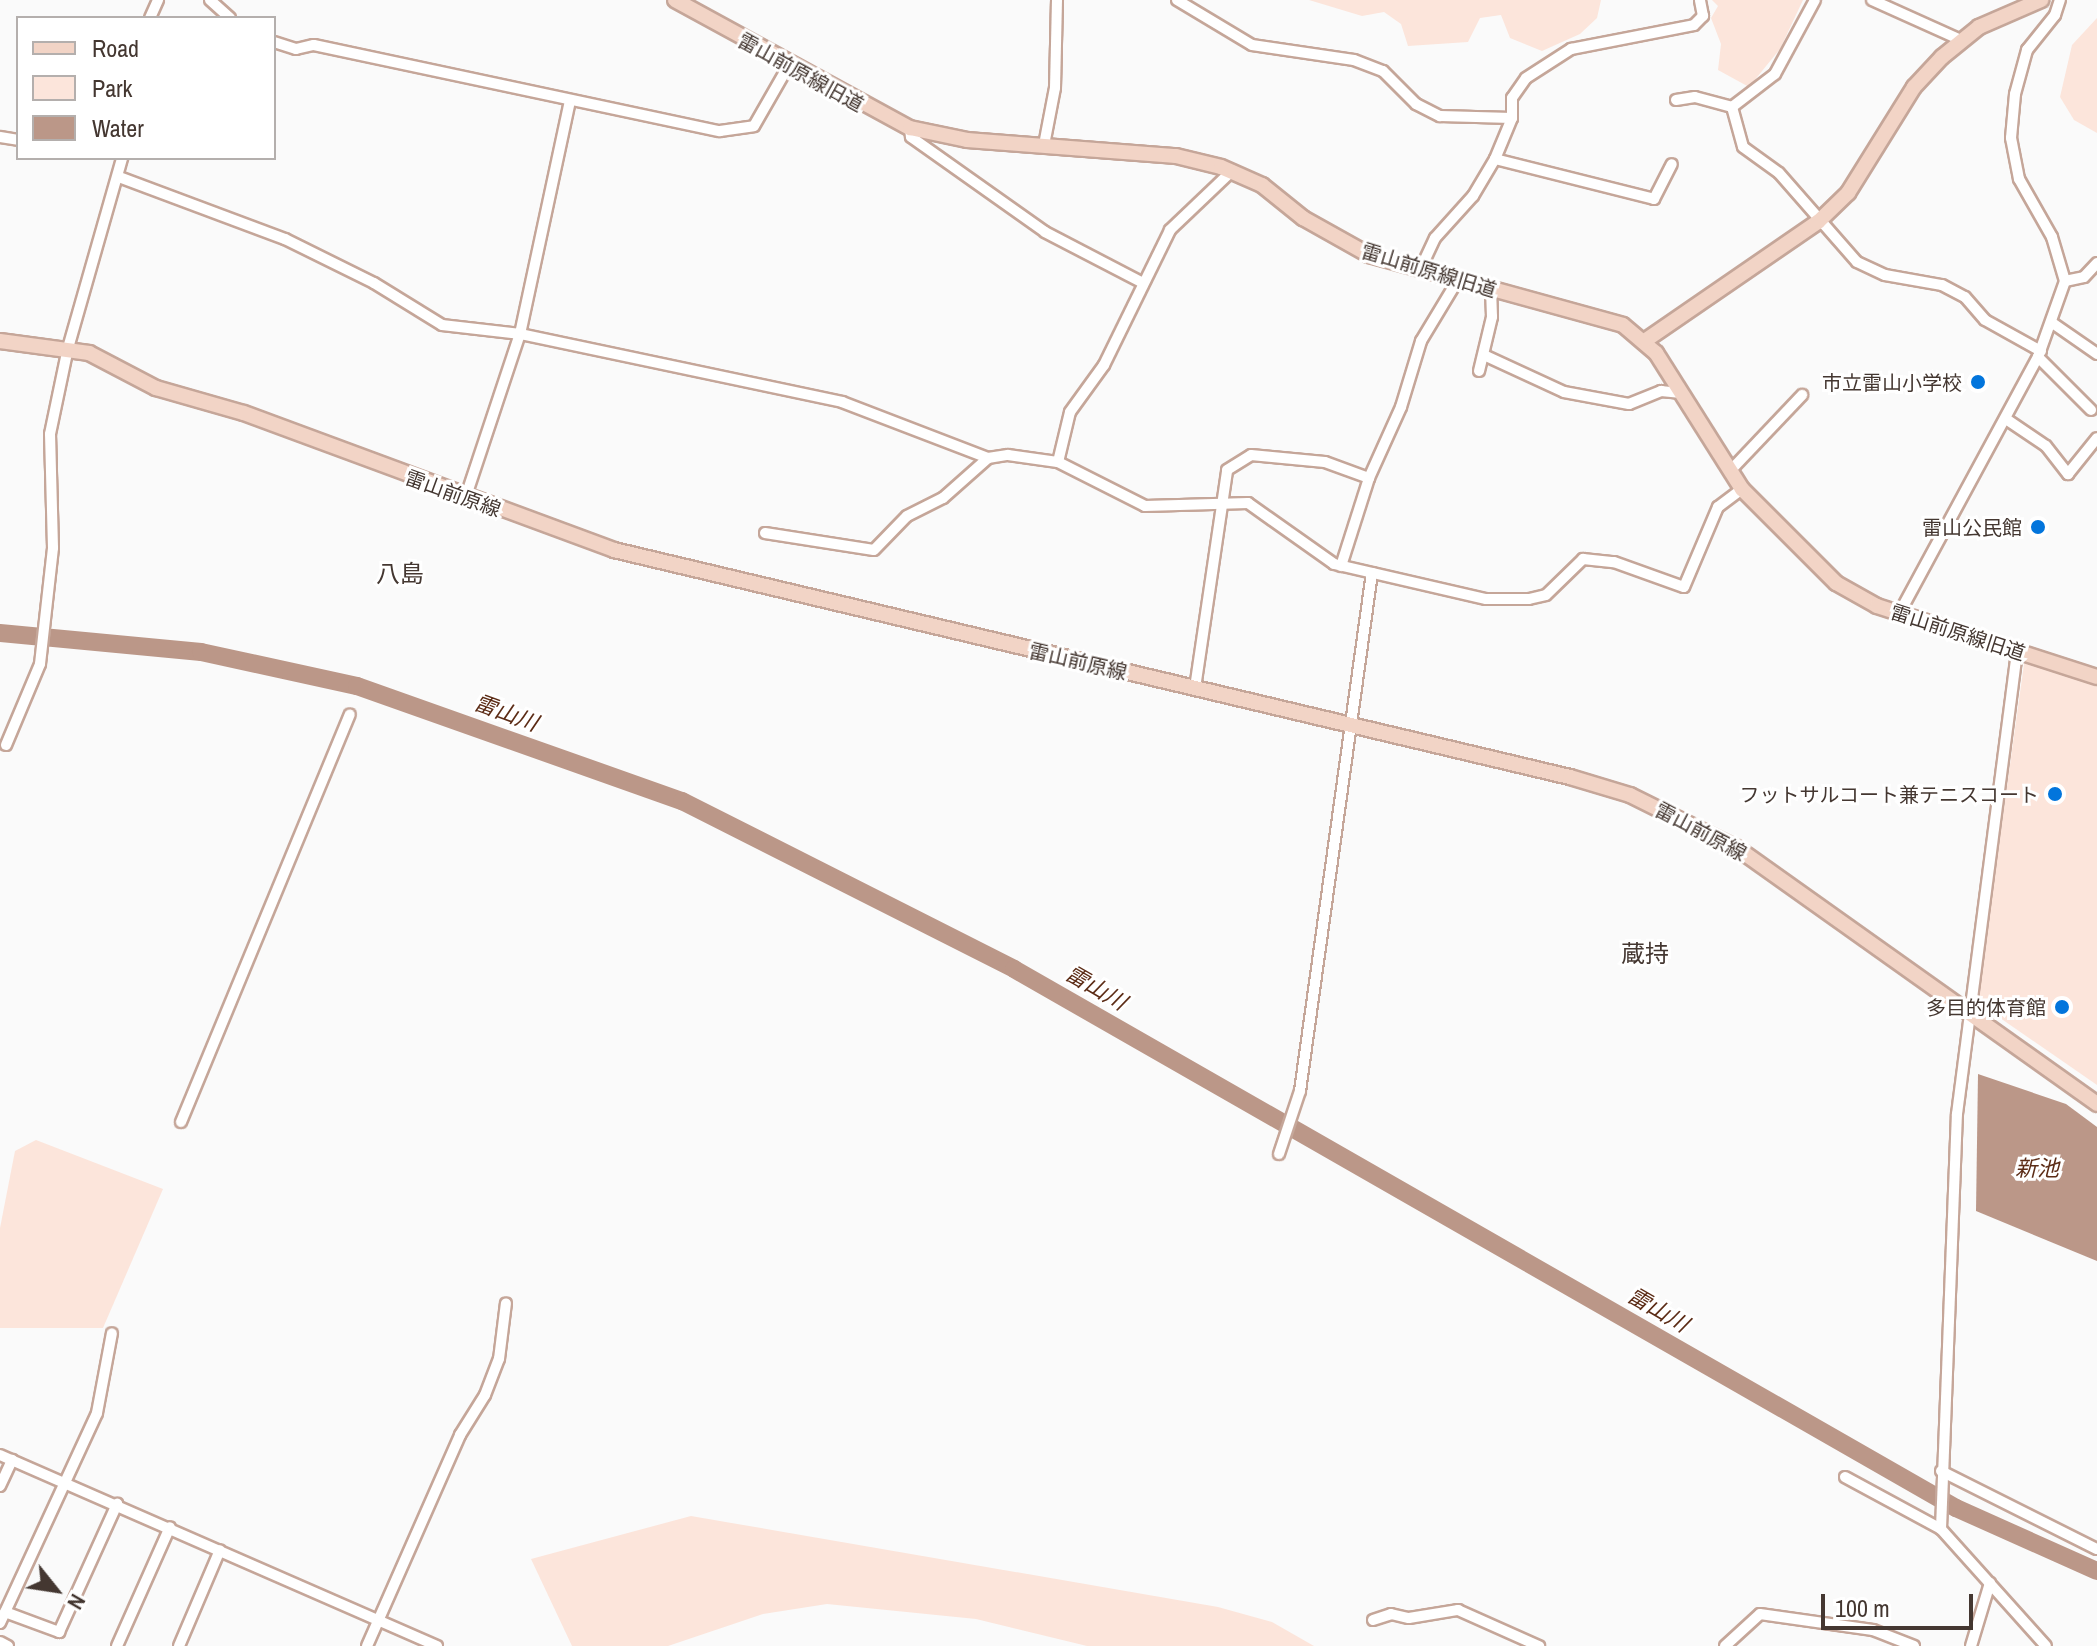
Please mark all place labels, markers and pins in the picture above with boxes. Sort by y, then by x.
place label: 市立雷山小学校 [1822,370,1962,394]
marker: 市立雷山小学校 [1969,373,1987,391]
place label: 雷山公民館 [1922,515,2022,539]
marker: 雷山公民館 [2029,518,2047,536]
place label: フットサルコート兼テニスコート [1739,782,2039,806]
marker: フットサルコート兼テニスコート [2046,785,2064,803]
place label: 多目的体育館 [1926,995,2046,1019]
marker: 多目的体育館 [2053,998,2071,1016]

